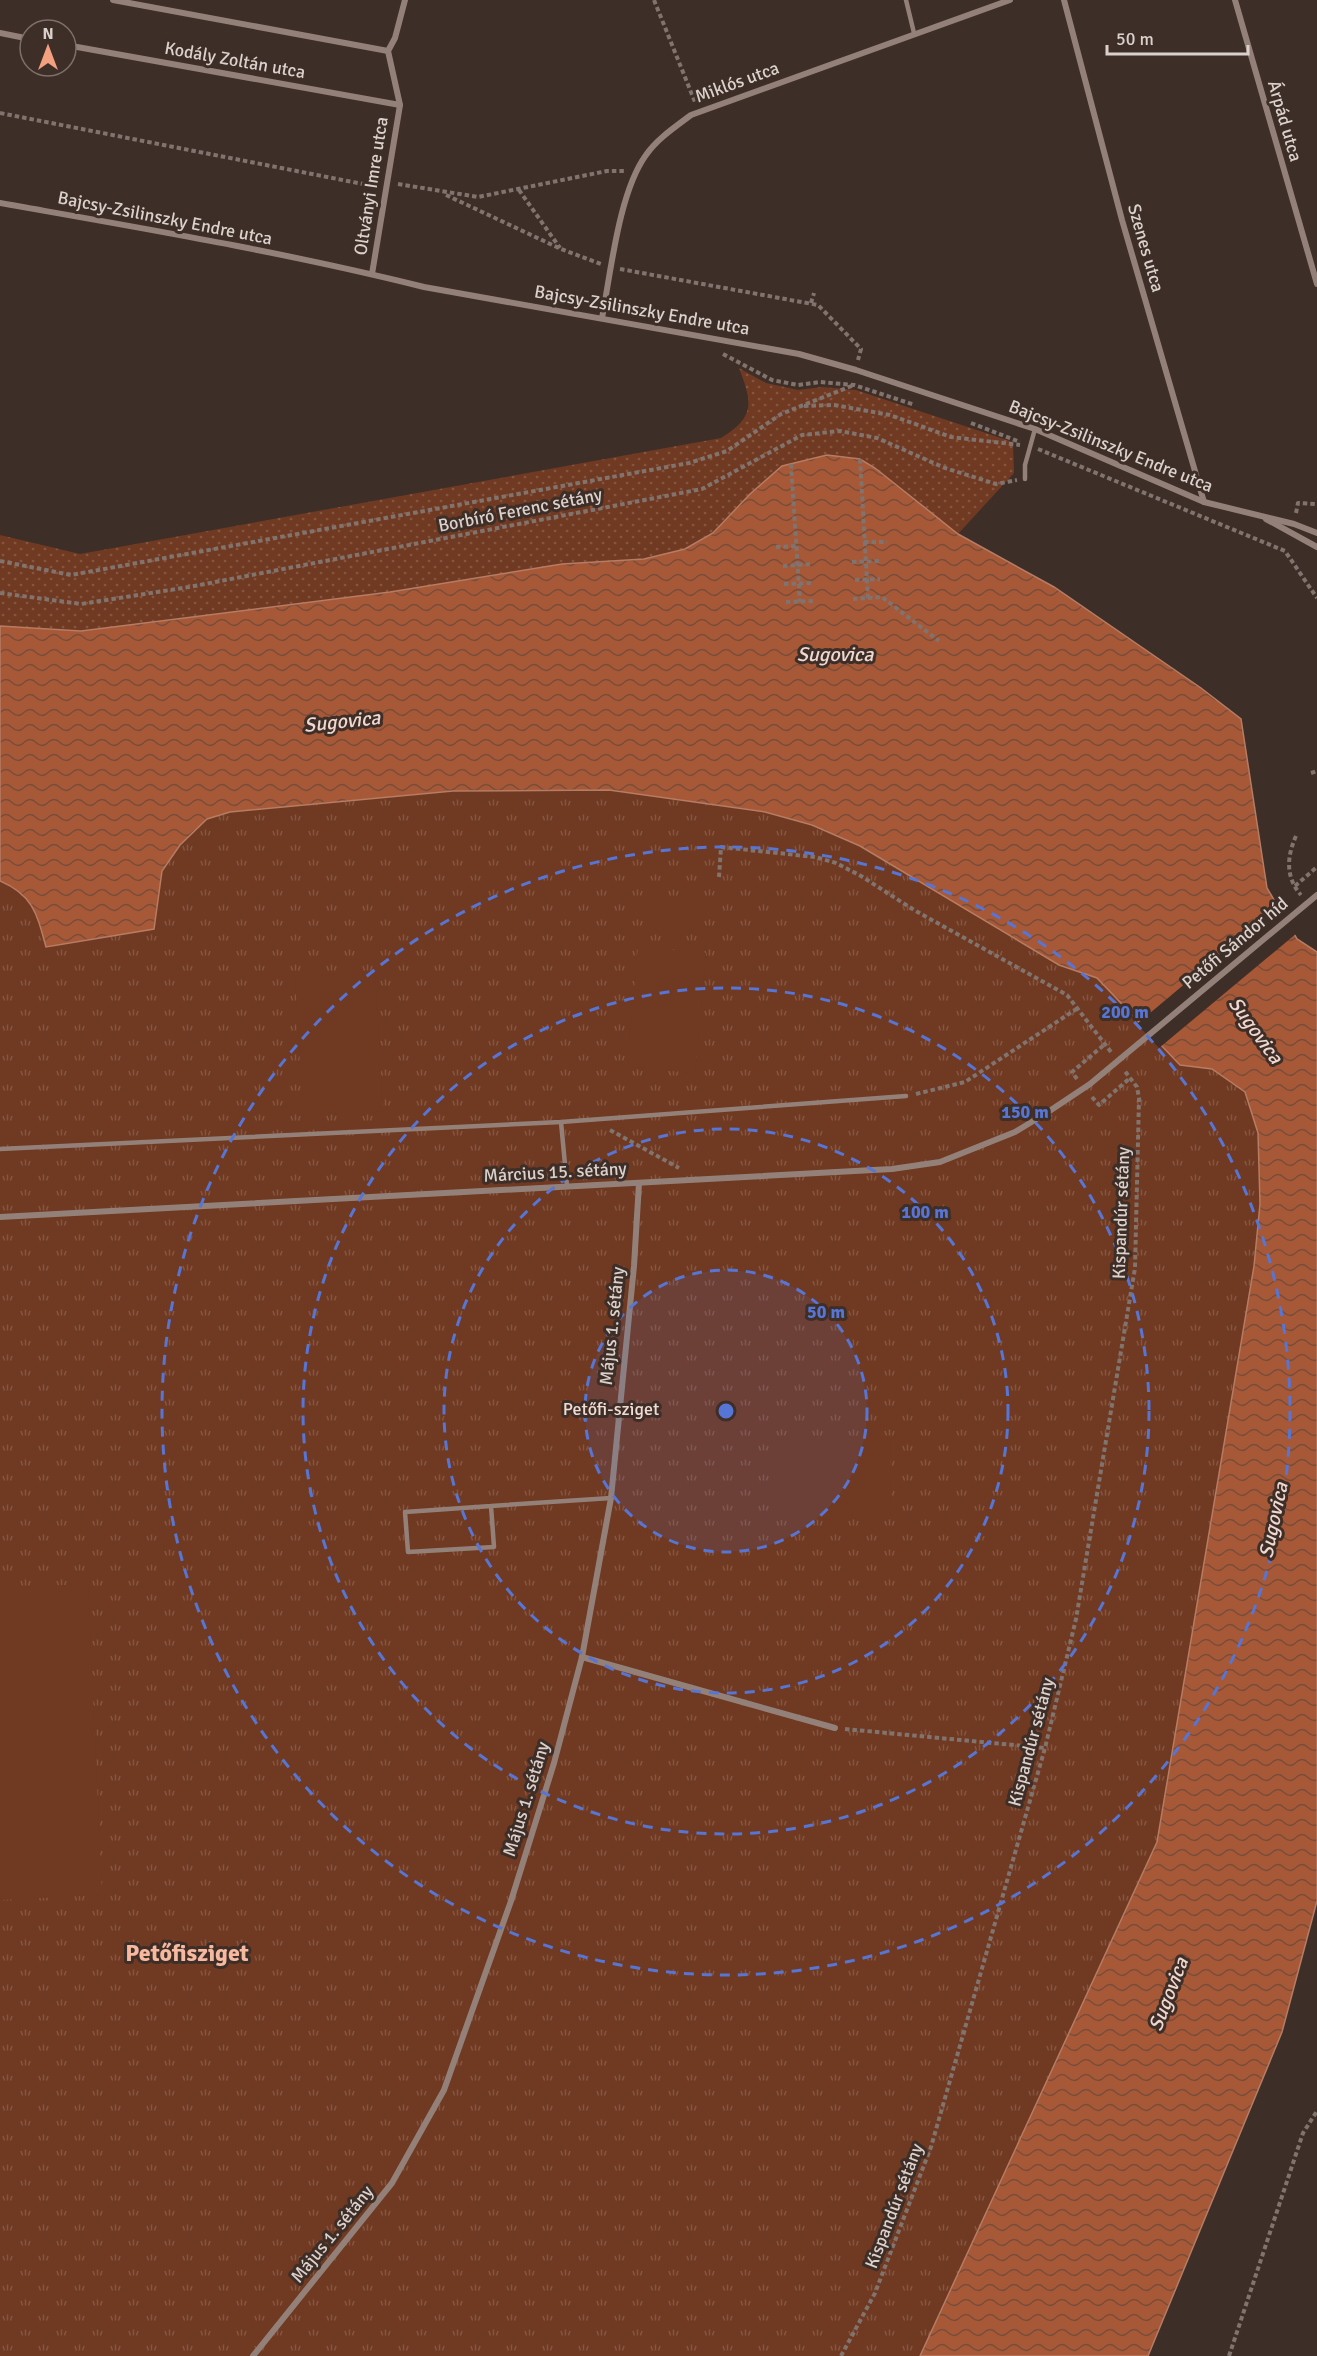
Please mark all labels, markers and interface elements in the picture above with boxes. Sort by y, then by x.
north arrow [18,18,78,78]
scale bar [1107,18,1248,56]
text: N [42,24,54,44]
text: 50 m [1116,28,1154,50]
street label: Kodály Zoltán utca [163,37,307,83]
street label: Miklós utca [692,57,782,107]
street label: Árpád utca [1263,78,1307,164]
street label: Oltványi Imre utca [349,115,393,257]
street label: Bajcsy-Zsilinszky Endre utca [56,186,274,250]
street label: Szenes utca [1123,201,1169,295]
street label: Bajcsy-Zsilinszky Endre utca [533,280,751,340]
street label: Bajcsy-Zsilinszky Endre utca [1006,395,1216,497]
street label: Borbíró Ferenc sétány [436,483,604,537]
water label: Sugovica [797,642,874,667]
water label: Sugovica [303,705,382,738]
street label: Petőfi Sándor híd [1178,892,1292,994]
water label: Sugovica [1223,992,1289,1069]
text: 200 m [1101,1001,1149,1023]
text: 150 m [1001,1101,1049,1123]
street label: Kispandúr sétány [1108,1146,1134,1279]
street label: Március 15. sétány [483,1157,628,1187]
text: 100 m [901,1201,949,1223]
street label: Május 1. sétány [595,1265,629,1386]
text: 50 m [807,1301,845,1323]
park label: Petőfi-sziget [563,1398,659,1420]
centre of rings [716,1401,736,1421]
water label: Sugovica [1253,1479,1294,1560]
street label: Kispandúr sétány [1003,1675,1059,1809]
street label: Május 1. sétány [498,1738,554,1859]
district label: Petőfisziget [125,1938,249,1968]
water label: Sugovica [1143,1953,1194,2034]
street label: Kispandúr sétány [860,2140,928,2272]
street label: Május 1. sétány [286,2180,378,2287]

